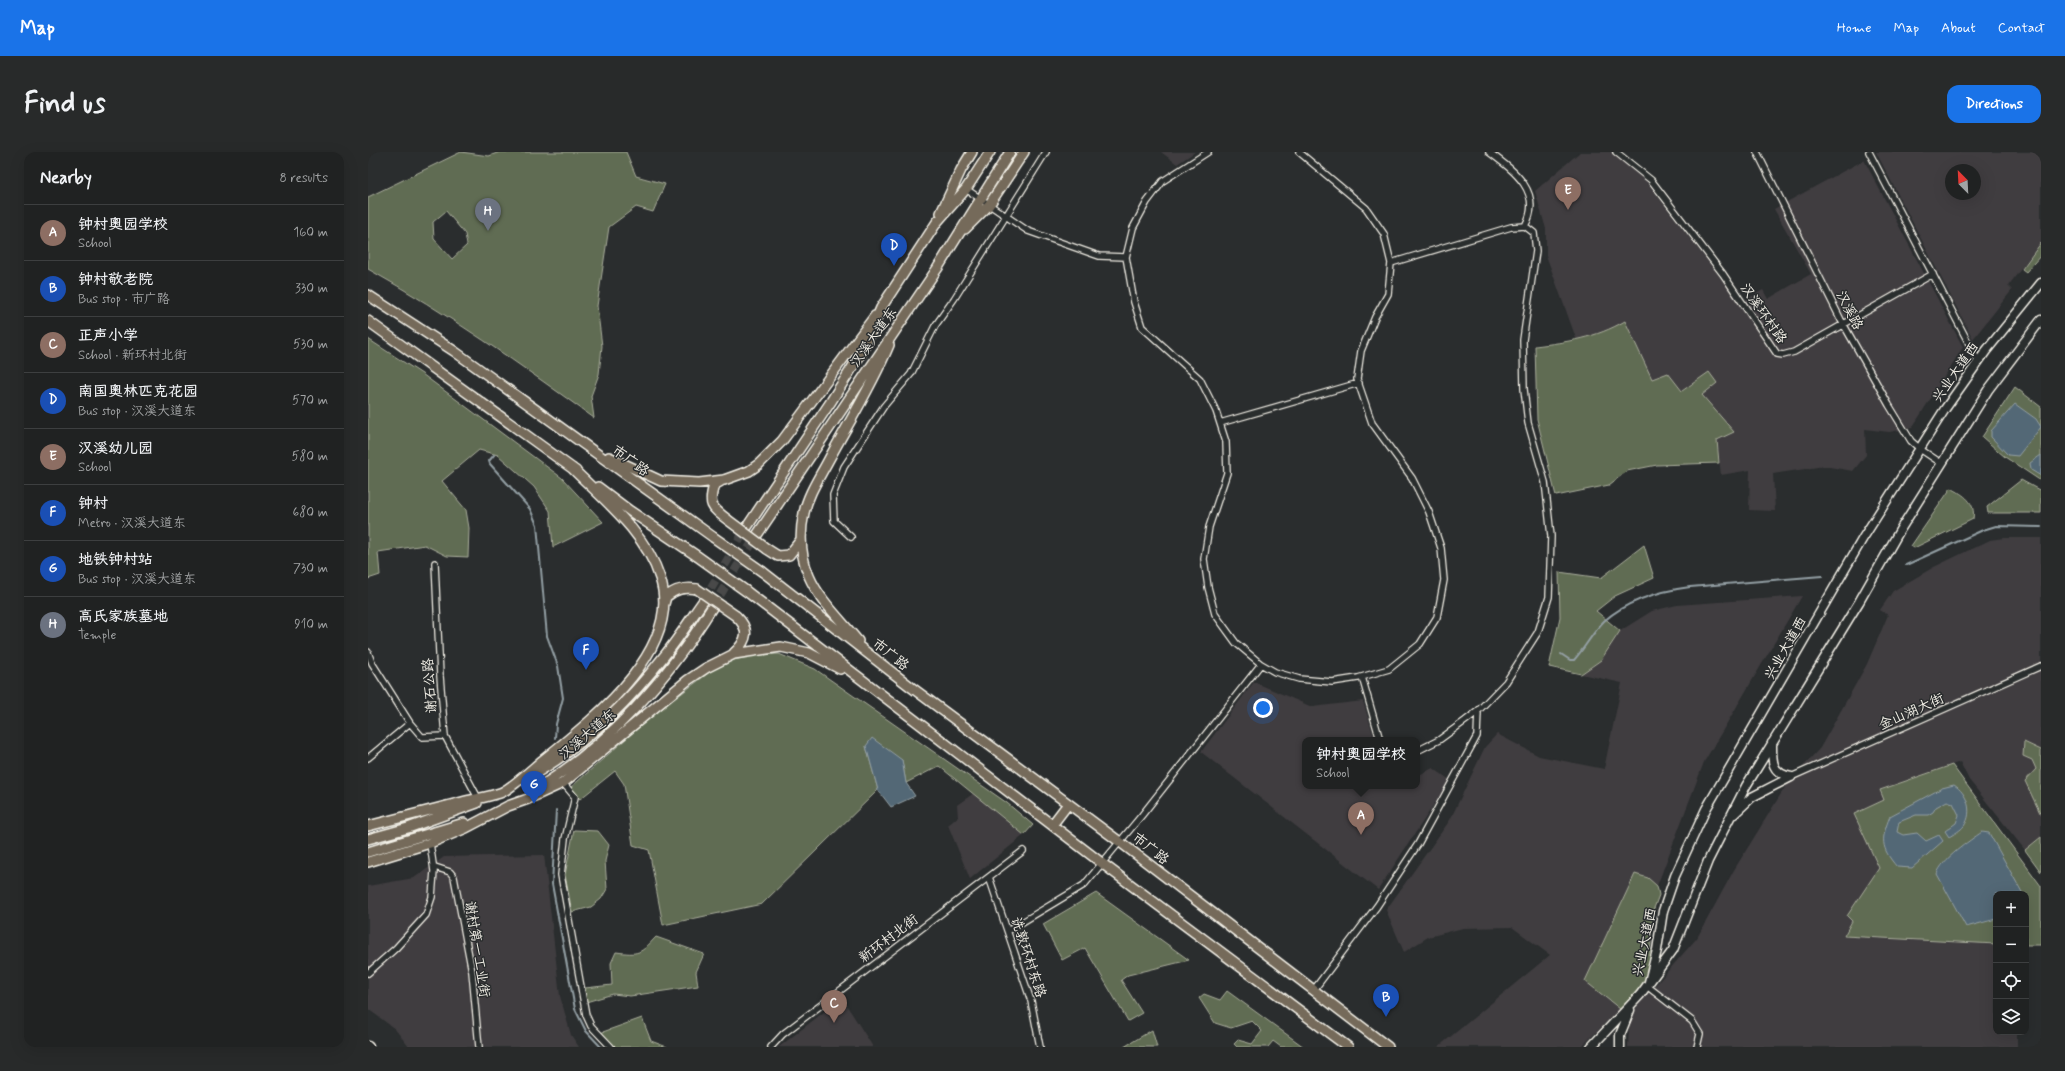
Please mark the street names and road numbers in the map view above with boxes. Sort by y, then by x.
street label: 汉溪环村路 [1736,280,1791,347]
street label: 汉溪路 [1831,288,1867,333]
street label: 汉溪大道东 [846,304,901,371]
street label: 兴业大道西 [1928,339,1983,406]
street label: 市广路 [608,441,653,480]
street label: 兴业大道西 [1761,614,1811,683]
street label: 市广路 [868,635,912,675]
street label: 谢石公路 [419,657,441,714]
street label: 金山湖大街 [1876,689,1947,734]
street label: 汉溪大道东 [555,705,620,764]
street label: 市广路 [1128,829,1172,869]
street label: 谢村第一工业街 [460,899,494,999]
street label: 兴业大道西 [1629,906,1661,978]
street label: 新环村北街 [855,911,922,967]
street label: 诜敦环村东路 [1007,915,1050,1000]

